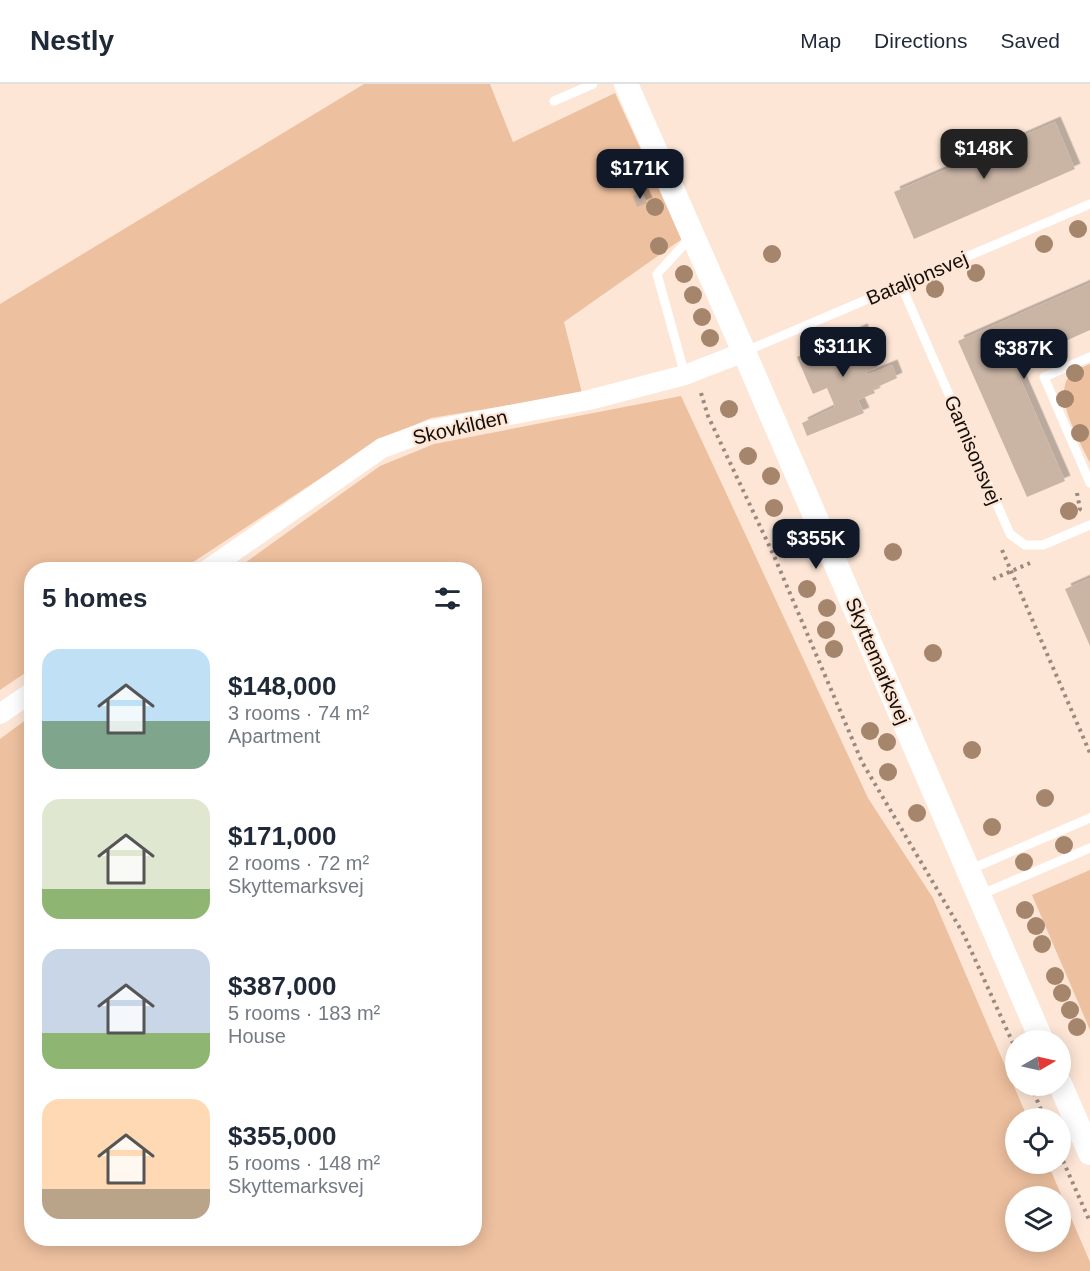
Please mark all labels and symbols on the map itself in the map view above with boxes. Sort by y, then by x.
pin: $148K [942,129,1026,180]
pin: $171K [598,149,682,200]
street label: Bataljonsvej [863,247,971,309]
pin: $311K [801,327,885,378]
pin: $387K [982,329,1066,380]
street label: Garnisonsvej [940,392,1006,508]
street label: Skovkilden [410,405,510,449]
pin: $355K [774,519,858,570]
street label: Skyttemarksvej [841,594,915,728]
north arrow [1005,1030,1071,1096]

